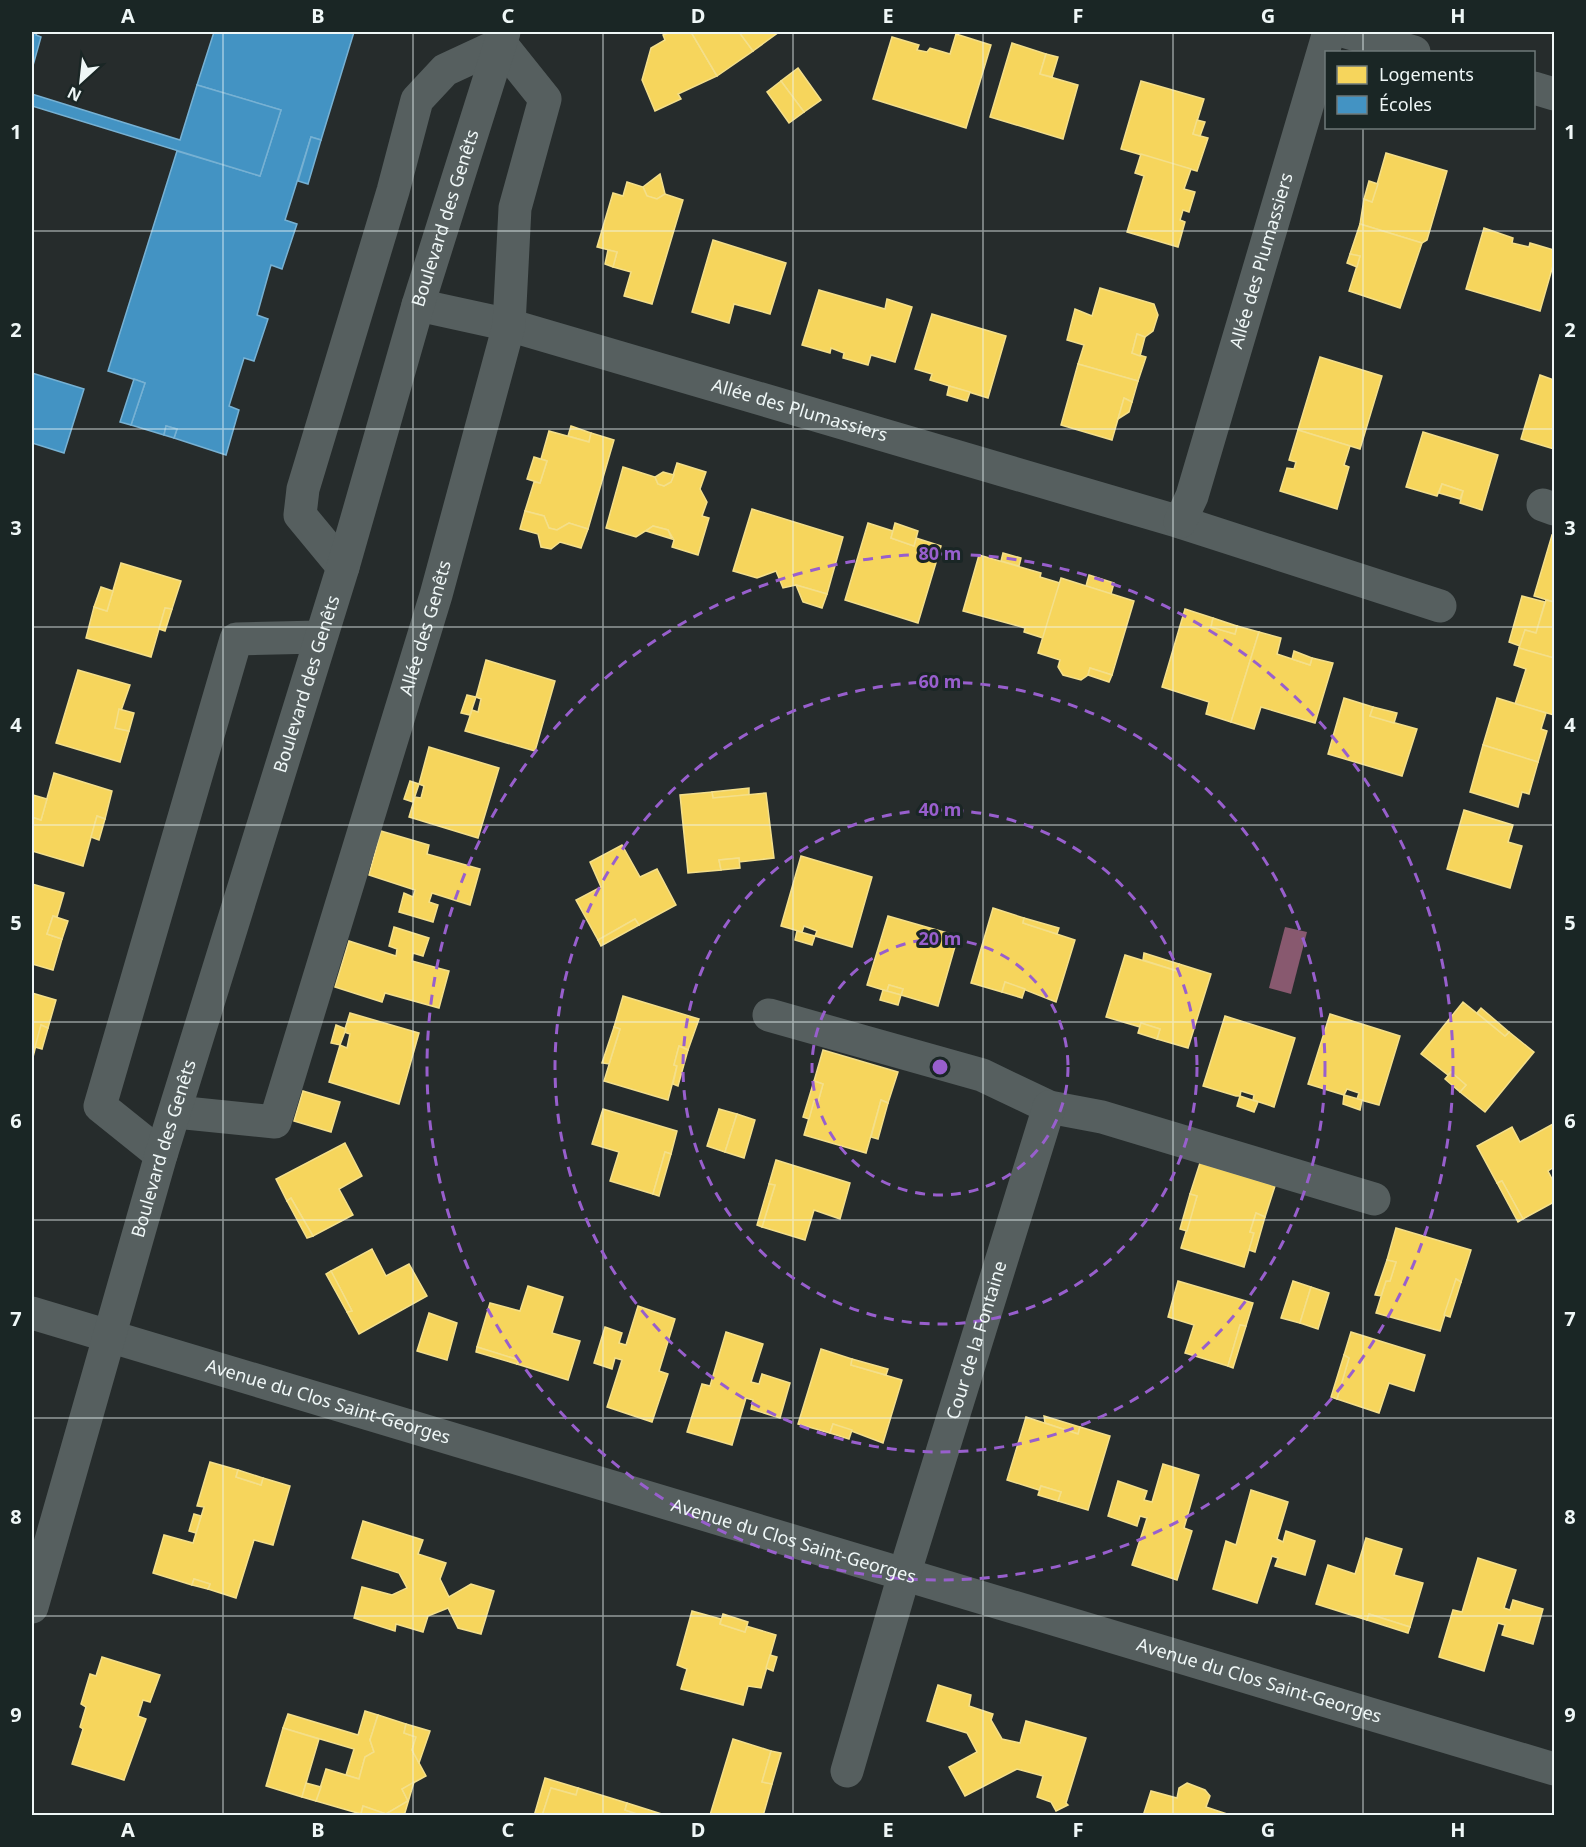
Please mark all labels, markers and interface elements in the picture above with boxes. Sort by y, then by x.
text: A [121,2,135,29]
text: B [311,2,325,29]
text: C [502,2,515,29]
text: D [691,2,705,29]
text: E [882,2,894,29]
text: F [1073,2,1083,29]
text: G [1261,2,1275,29]
text: H [1450,2,1466,29]
north arrow [51,51,111,111]
legend [1325,51,1535,129]
text: Logements [1379,62,1474,86]
text: N [63,82,85,107]
text: Écoles [1379,92,1432,116]
text: 1 [10,118,22,145]
text: 1 [1564,118,1576,145]
street label: Boulevard des Genêts [405,126,484,310]
street label: Allée des Plumassiers [1223,170,1298,351]
text: 2 [10,316,22,343]
text: 2 [1564,316,1576,343]
street label: Allée des Plumassiers [709,372,891,447]
text: 3 [10,514,22,541]
text: 3 [1564,514,1576,541]
text: 80 m [919,541,961,565]
street label: Allée des Genêts [393,557,456,698]
street label: Boulevard des Genêts [267,592,345,775]
text: 60 m [919,669,961,693]
text: 4 [10,711,22,738]
text: 4 [1564,711,1576,738]
text: 40 m [919,797,961,821]
text: 5 [10,909,22,936]
text: 5 [1564,909,1576,936]
text: 20 m [919,926,961,950]
street label: Boulevard des Genêts [125,1056,201,1240]
centre of rings [930,1057,950,1077]
text: 6 [10,1107,22,1134]
text: 6 [1564,1107,1576,1134]
street label: Cour de la Fontaine [940,1258,1012,1422]
text: 7 [10,1305,22,1332]
text: 7 [1564,1305,1576,1332]
street label: Avenue du Clos Saint-Georges [203,1353,454,1449]
street label: Avenue du Clos Saint-Georges [669,1492,919,1588]
text: 8 [10,1503,22,1530]
text: 8 [1564,1503,1576,1530]
street label: Avenue du Clos Saint-Georges [1134,1632,1385,1728]
text: 9 [10,1701,22,1728]
text: 9 [1564,1701,1576,1728]
text: A [121,1816,135,1843]
text: B [311,1816,325,1843]
text: C [502,1816,515,1843]
text: D [691,1816,705,1843]
text: E [882,1816,894,1843]
text: F [1073,1816,1083,1843]
text: G [1261,1816,1275,1843]
text: H [1450,1816,1466,1843]

